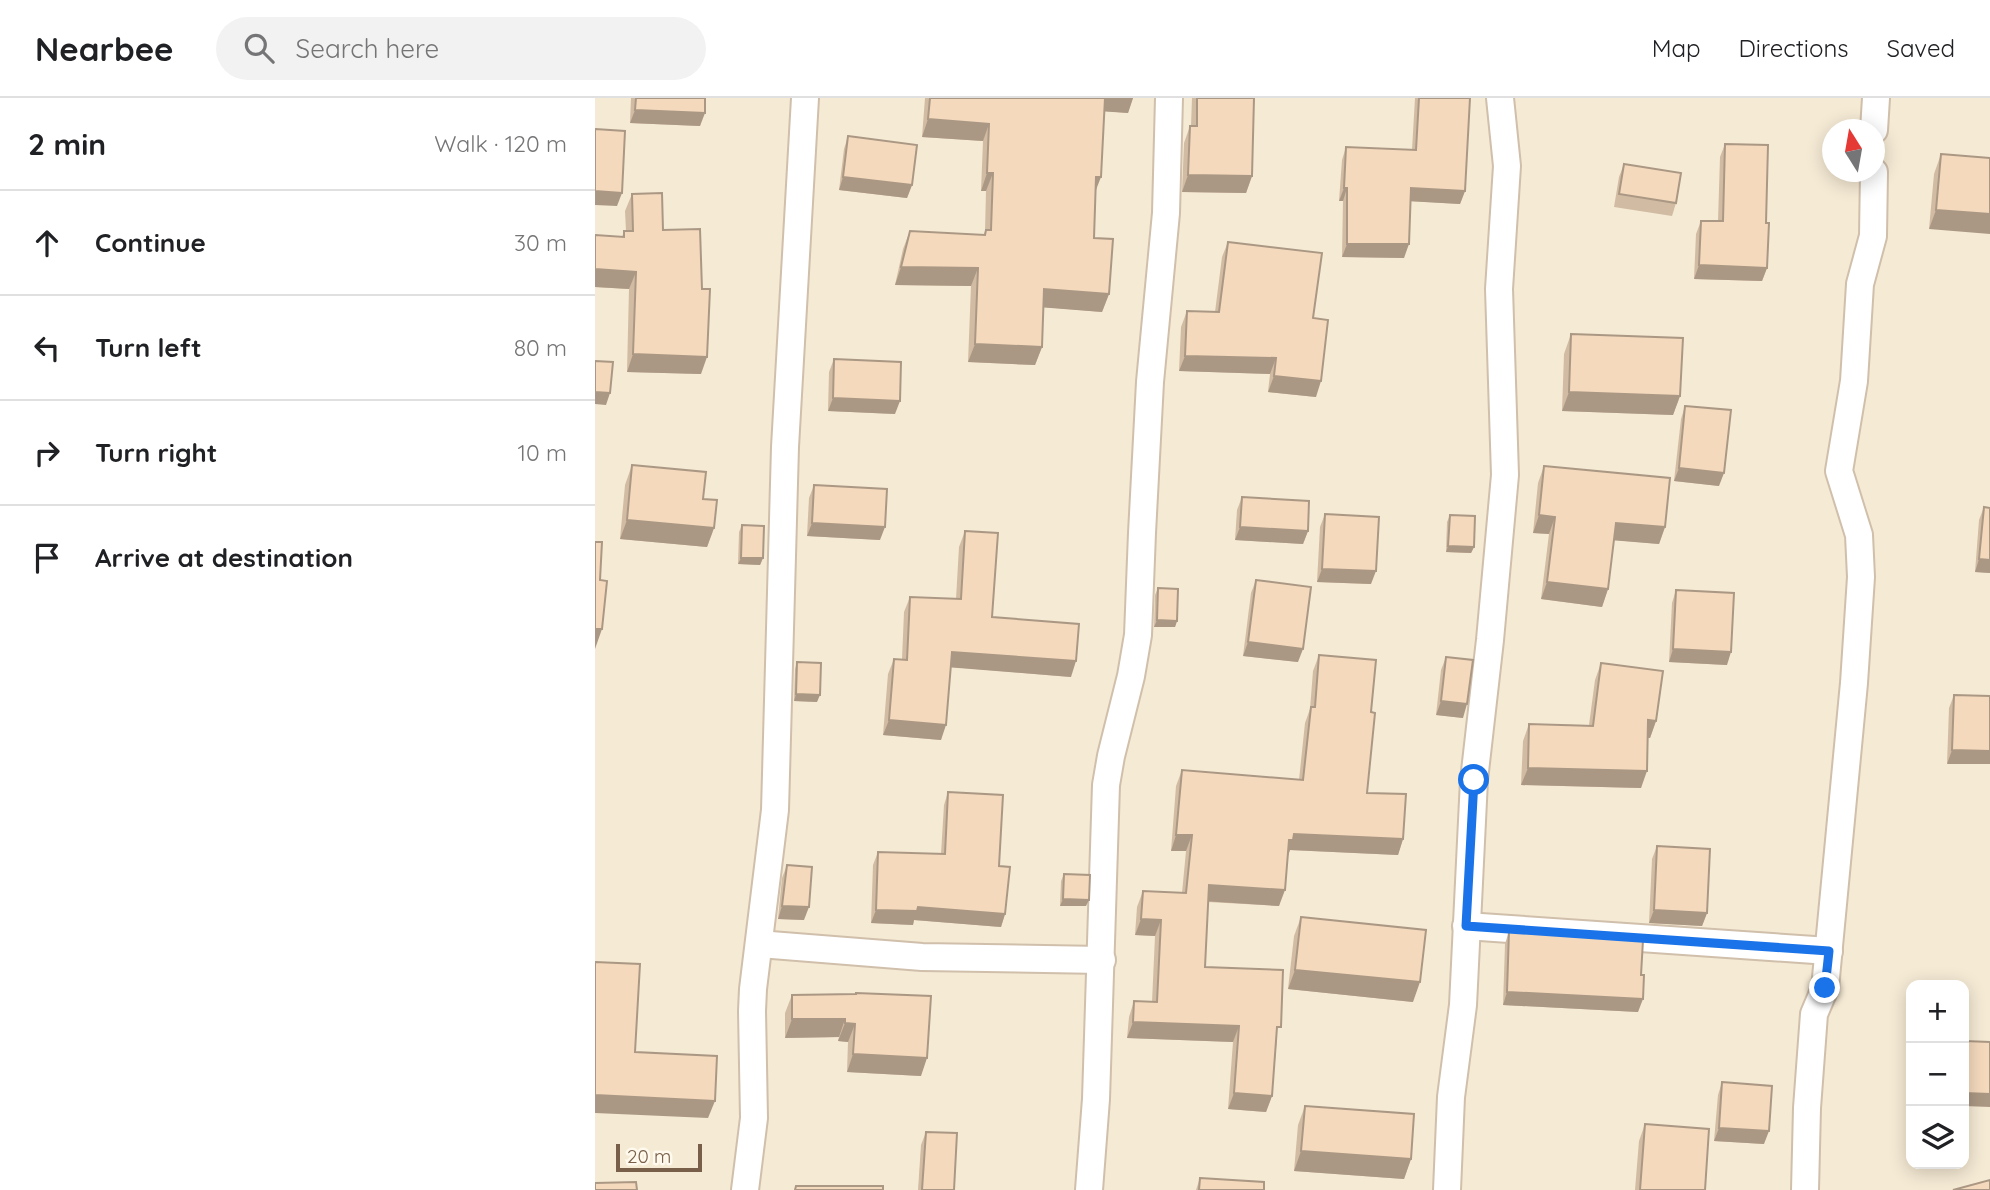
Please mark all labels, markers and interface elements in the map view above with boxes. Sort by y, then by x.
search box [216,17,706,80]
text: Nearbee [35,28,174,69]
icon: search [240,29,278,67]
text: Search here [296,32,439,65]
text: Map [1652,33,1701,63]
text: Directions [1739,33,1849,63]
text: Saved [1887,33,1955,63]
north arrow [1822,119,1885,182]
text: 2 min [28,125,106,163]
text: Walk · 120 m [434,129,567,158]
icon: ahead [28,224,66,262]
text: Continue [95,226,206,259]
text: 30 m [514,228,567,257]
icon: left [28,329,66,367]
text: Turn left [95,331,202,364]
text: 80 m [514,333,567,362]
icon: right [28,434,66,472]
text: Turn right [95,436,217,469]
text: 10 m [518,438,567,467]
icon: arrive [28,539,66,577]
text: Arrive at destination [95,541,353,574]
route start [1458,764,1489,795]
route end [1809,972,1840,1003]
map controls [1906,980,1969,1169]
button: + [1906,980,1969,1043]
button: − [1906,1043,1969,1106]
button: layers [1906,1106,1969,1169]
scale bar [616,1141,702,1173]
text: 20 m [627,1144,671,1168]

